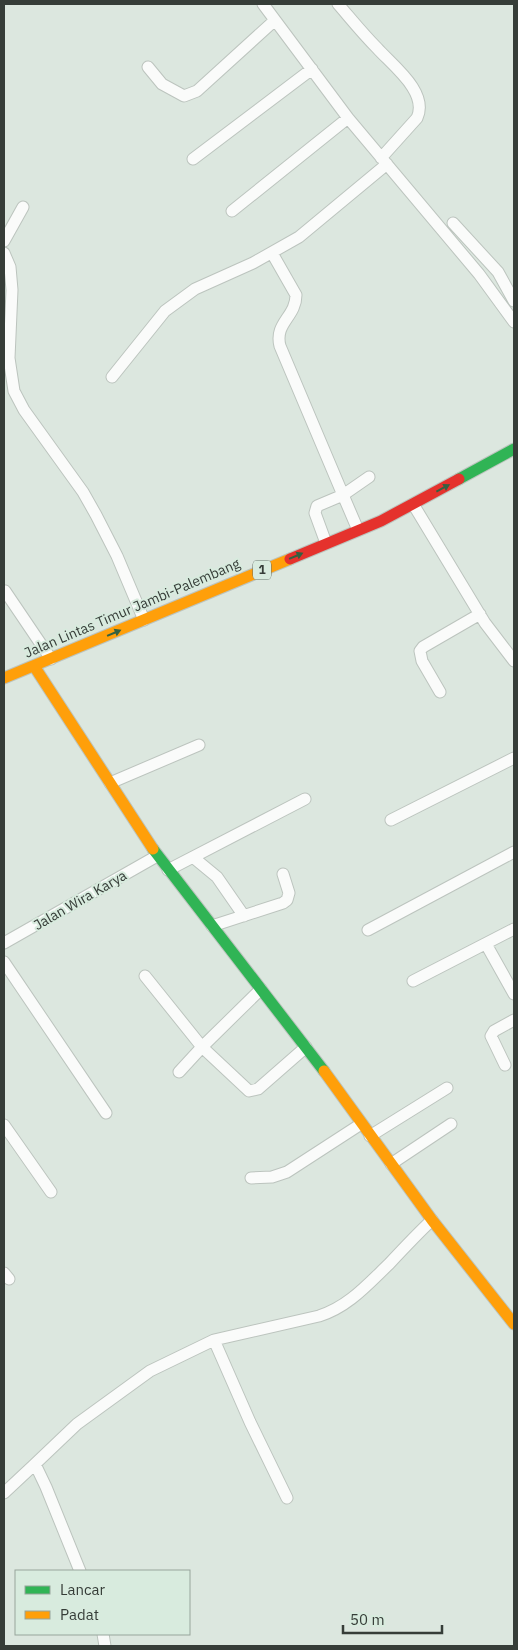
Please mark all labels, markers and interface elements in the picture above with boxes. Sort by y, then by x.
one-way arrow [436,483,450,492]
one-way arrow [289,552,304,560]
street label: Jalan Lintas Timur Jambi-Palembang [21,554,243,662]
road number: 1 [253,560,271,580]
one-way arrow [107,628,121,636]
street label: Jalan Wira Karya [30,866,130,934]
legend [15,1570,190,1635]
text: Lancar [60,1580,106,1599]
scale bar [343,1602,442,1634]
text: Padat [60,1605,99,1624]
text: 50 m [350,1610,385,1629]

